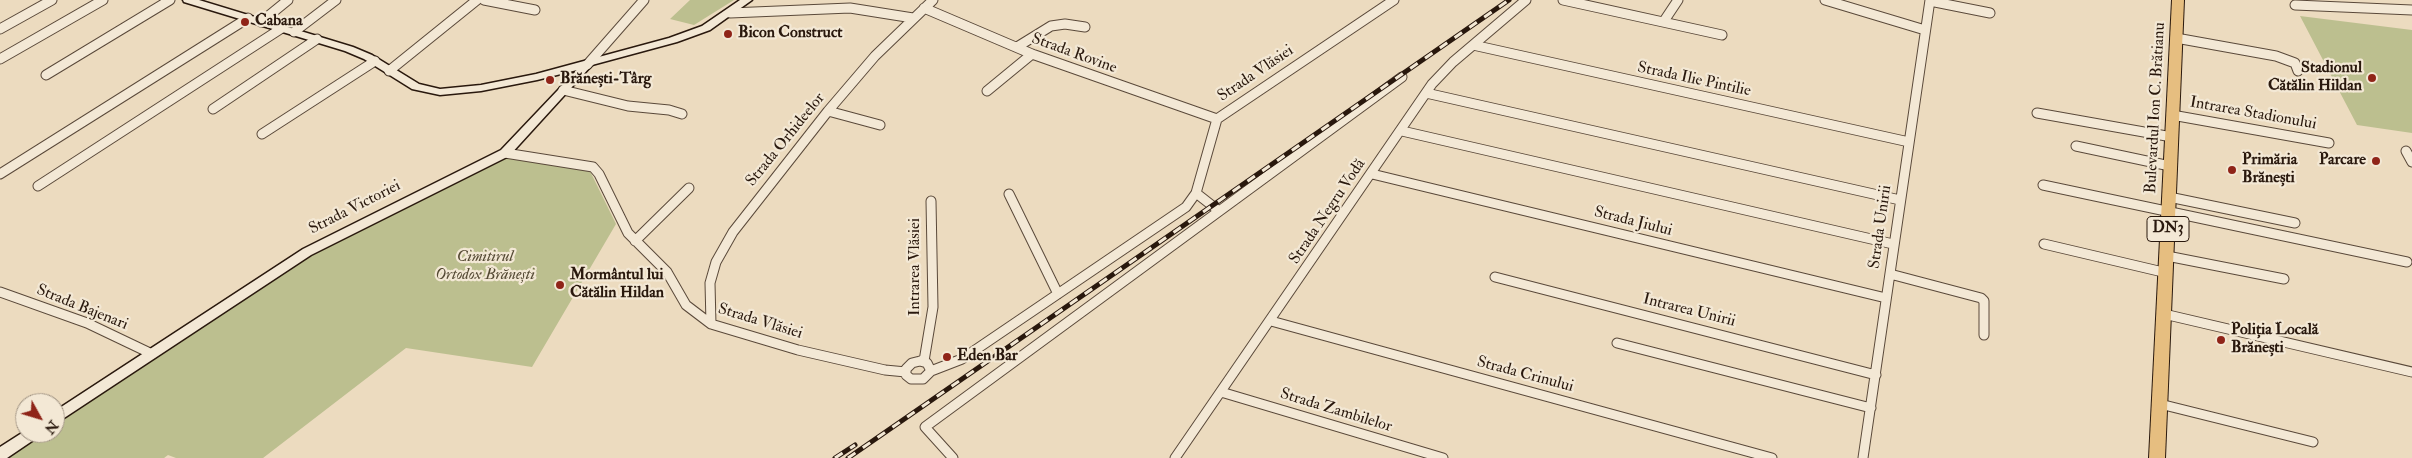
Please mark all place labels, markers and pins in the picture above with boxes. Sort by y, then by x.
place label: Cabana [255,12,302,32]
marker: Cabana [239,16,251,28]
place label: Bicon Construct [738,24,843,44]
marker: Bicon Construct [722,28,734,40]
place label: Stadionul Cătălin Hildan [2268,59,2362,97]
place label: Brănești-Târg [560,70,651,90]
marker: Stadionul Cătălin Hildan [2366,72,2378,84]
marker: Brănești-Târg [544,74,556,86]
place label: Primăria Brănești [2242,151,2297,189]
place label: Parcare [2319,151,2366,171]
marker: Parcare [2370,155,2382,167]
marker: Primăria Brănești [2226,164,2238,176]
place label: Mormântul lui Cătălin Hildan [570,266,664,304]
marker: Mormântul lui Cătălin Hildan [554,279,566,291]
place label: Poliția Locală Brănești [2231,321,2318,359]
marker: Poliția Locală Brănești [2215,334,2227,346]
place label: Eden Bar [957,347,1018,367]
marker: Eden Bar [941,351,953,363]

